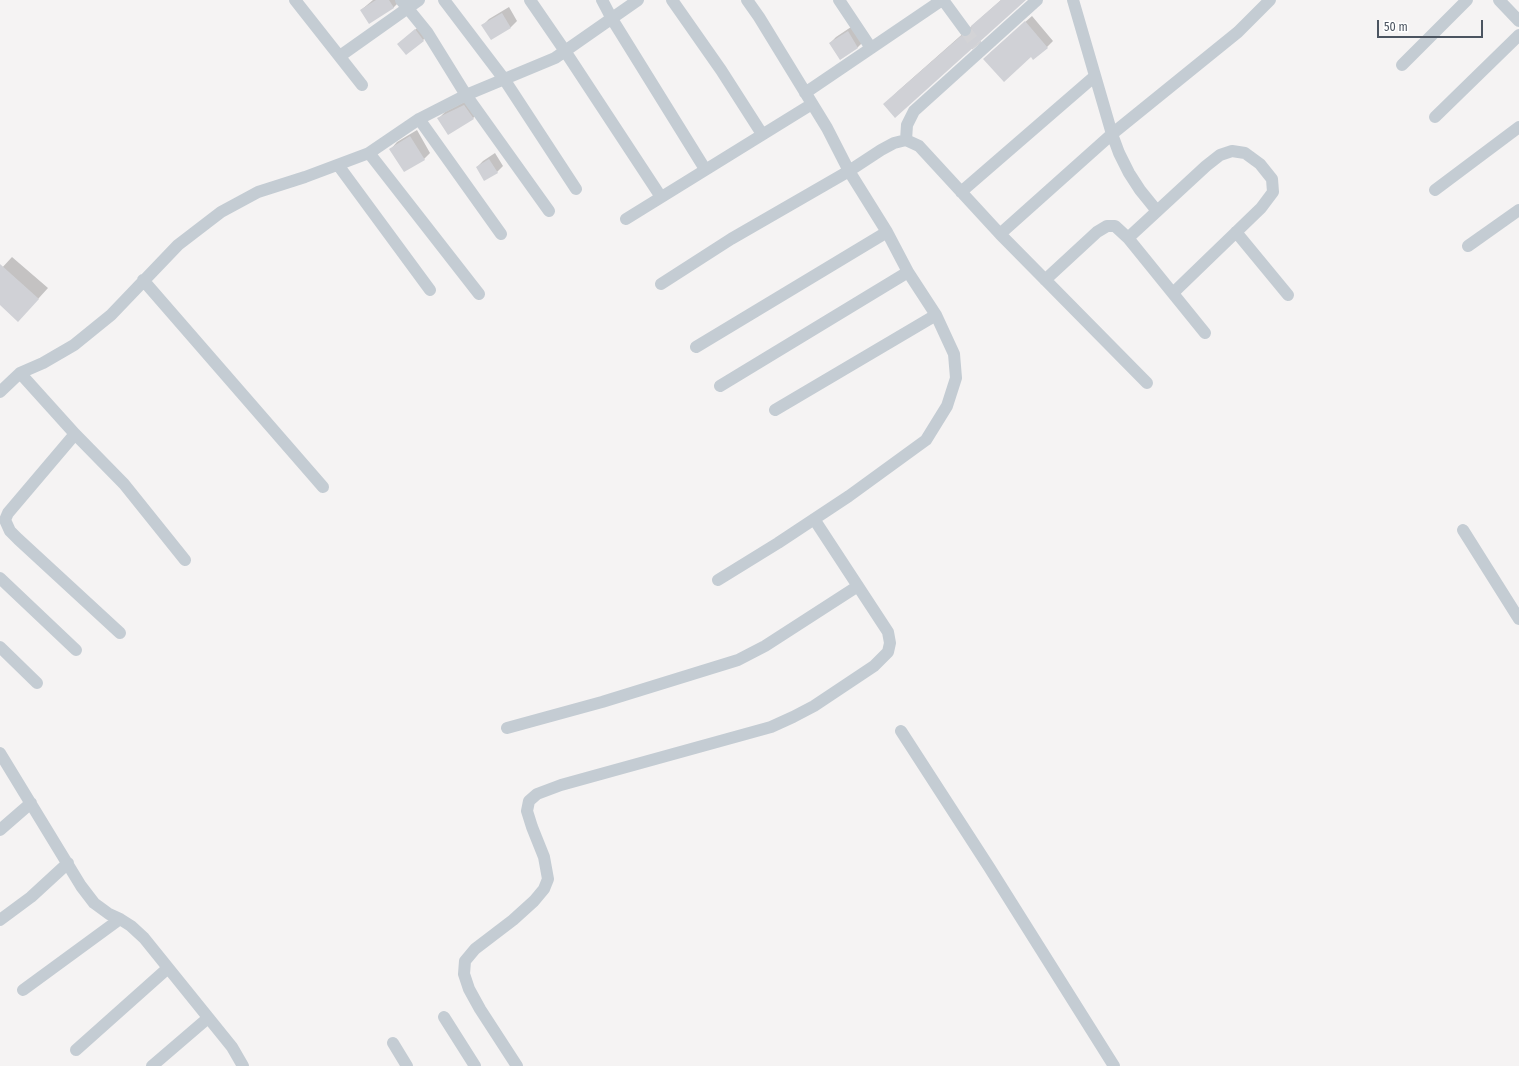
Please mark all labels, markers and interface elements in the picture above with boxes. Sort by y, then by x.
scale bar [1379,12,1485,38]
text: 50 m [1384,20,1408,34]

